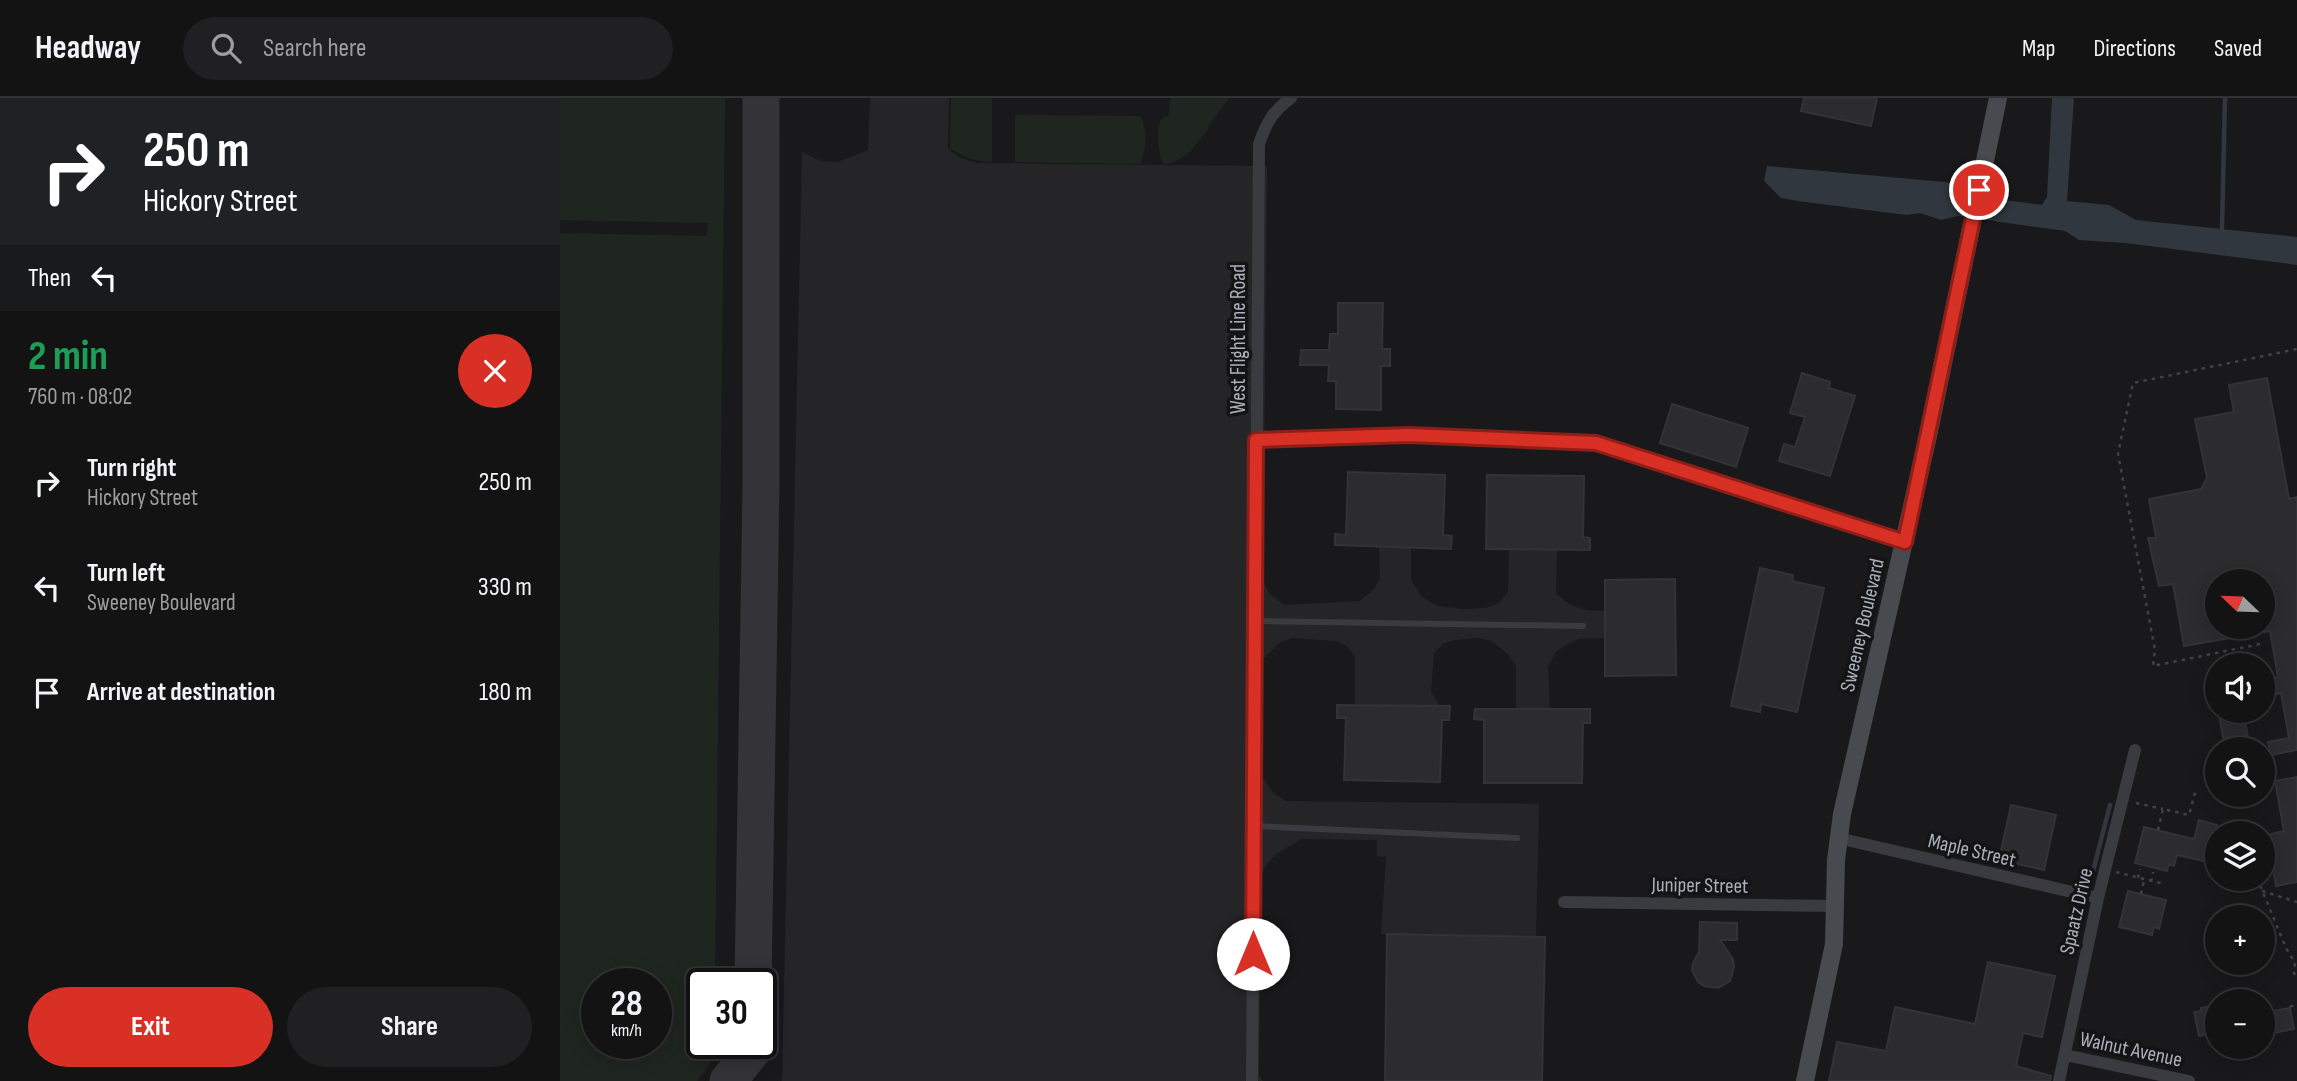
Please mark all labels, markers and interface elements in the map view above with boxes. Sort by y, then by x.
search box [183,17,673,80]
text: Headway [35,28,141,68]
icon: search [207,29,245,67]
text: Search here [263,33,366,64]
text: Map [2022,34,2055,63]
text: Directions [2093,34,2176,63]
text: Saved [2214,34,2262,63]
text: 250 m [143,122,249,181]
icon: right [28,126,119,217]
pin [1949,160,2009,220]
icon: arrive [1960,171,1998,209]
text: Hickory Street [143,182,297,221]
icon: left [85,259,123,297]
text: Then [28,263,71,294]
street label: West Flight Line Road [1226,264,1251,414]
text: 2 min [28,331,108,382]
button: close [458,334,532,408]
text: 760 m · 08:02 [28,383,132,411]
text: Turn right [87,453,176,484]
icon: right [28,464,66,502]
text: 250 m [478,467,532,498]
text: Hickory Street [87,484,198,512]
street label: Sweeney Boulevard [1835,556,1890,694]
text: Turn left [87,558,165,589]
icon: left [28,569,66,607]
north arrow [2205,569,2275,639]
map controls [2205,569,2275,1059]
text: 330 m [478,572,532,603]
text: Sweeney Boulevard [87,589,236,617]
button: sound [2205,653,2275,723]
icon: arrive [28,674,66,712]
text: Arrive at destination [87,677,275,708]
text: 180 m [479,677,532,708]
button: search [2205,737,2275,807]
button: layers [2205,821,2275,891]
street label: Maple Street [1926,828,2018,873]
street label: Spaatz Drive [2054,865,2099,957]
street label: Juniper Street [1650,872,1749,899]
button: + [2205,905,2275,975]
position arrow [1216,917,1290,991]
speed limit sign: 30 [686,968,777,1059]
text: 28 [611,983,642,1026]
button: Exit [28,987,273,1067]
button: Share [287,987,532,1067]
button: − [2205,989,2275,1059]
text: km/h [611,1020,642,1041]
street label: Walnut Avenue [2077,1026,2184,1073]

